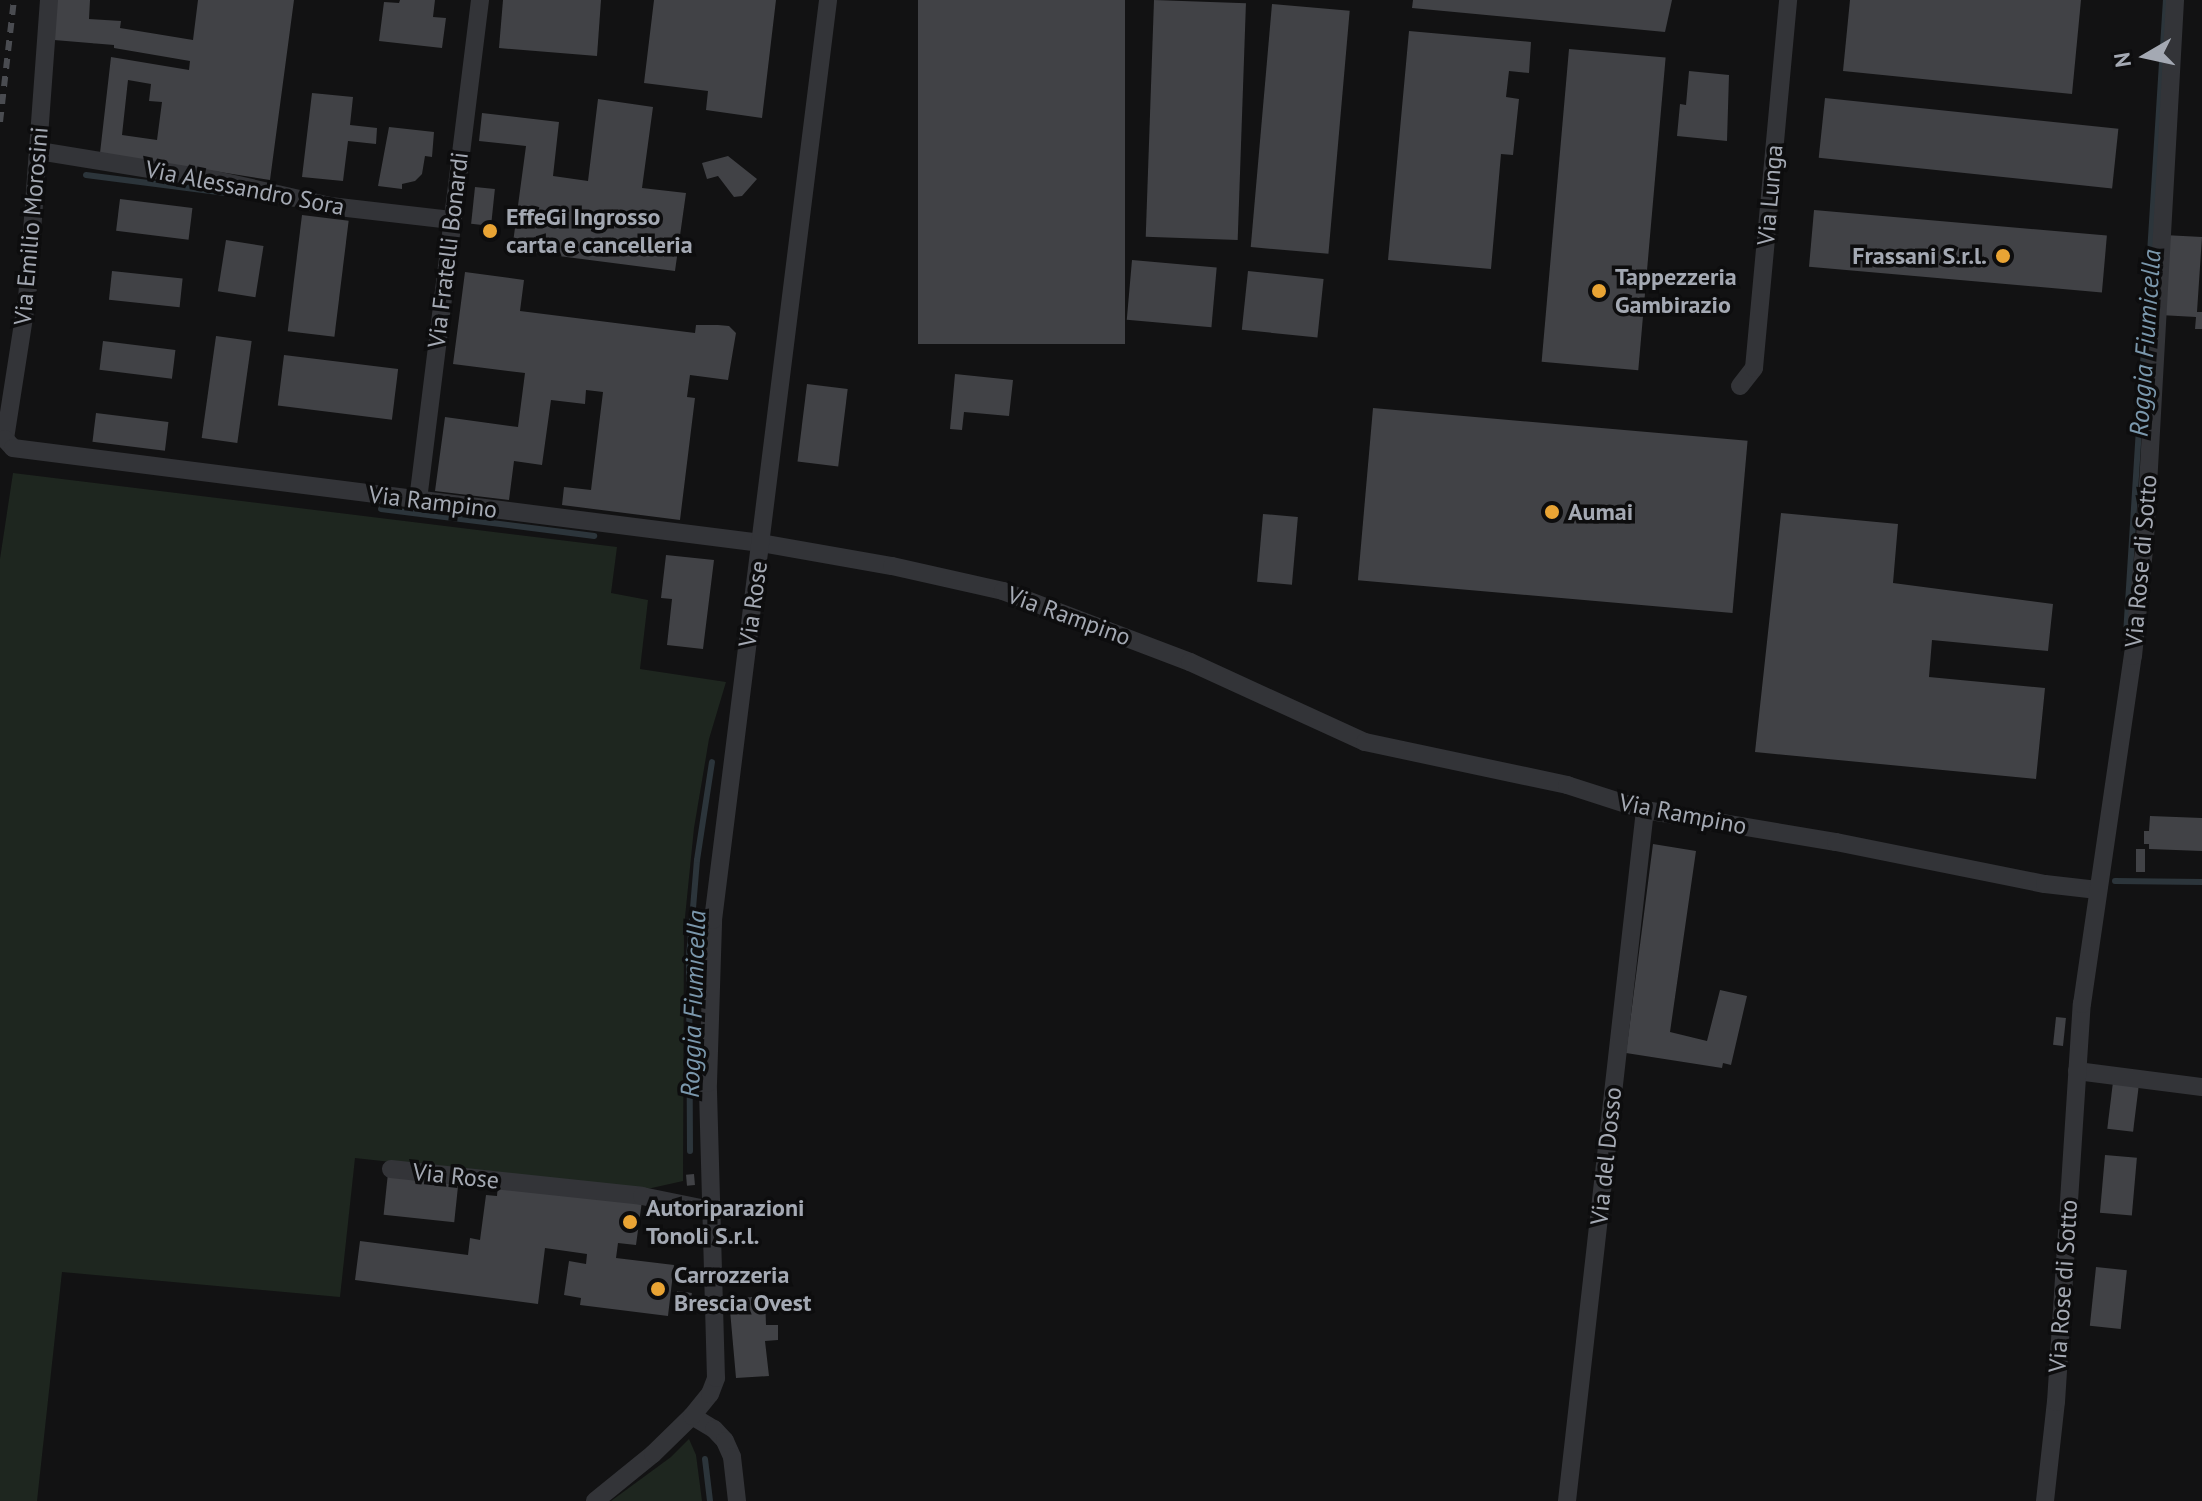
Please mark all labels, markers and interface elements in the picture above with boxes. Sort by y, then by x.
north arrow [2106,16,2186,96]
text: N [2107,50,2137,69]
street label: Via Emilio Morosini [8,126,54,326]
street label: Via Lunga [1751,143,1789,247]
street label: Via Fratelli Bonardi [422,150,474,350]
street label: Via Alessandro Sora [143,155,347,221]
place label: EffeGi Ingrosso carta e cancelleria [506,203,693,259]
marker: EffeGi Ingrosso carta e cancelleria [481,222,499,240]
place label: Frassani S.r.l. [1852,242,1987,270]
marker: Frassani S.r.l. [1994,247,2012,265]
water label: Roggia Fiumicella [2123,248,2167,438]
place label: Tappezzeria Gambirazio [1615,263,1737,319]
marker: Tappezzeria Gambirazio [1590,282,1608,300]
street label: Via Rose di Sotto [2119,473,2163,649]
street label: Via Rampino [367,480,499,524]
place label: Aumai [1568,498,1633,526]
marker: Aumai [1543,503,1561,521]
street label: Via Rose [733,559,773,649]
street label: Via Rampino [1003,580,1135,652]
street label: Via Rampino [1617,788,1749,840]
water label: Roggia Fiumicella [674,910,712,1098]
street label: Via del Dosso [1584,1086,1628,1226]
street label: Via Rose [411,1157,501,1195]
place label: Autoriparazioni Tonoli S.r.l. [646,1194,805,1250]
street label: Via Rose di Sotto [2043,1199,2083,1373]
marker: Autoriparazioni Tonoli S.r.l. [621,1213,639,1231]
place label: Carrozzeria Brescia Ovest [674,1261,812,1317]
marker: Carrozzeria Brescia Ovest [649,1280,667,1298]

